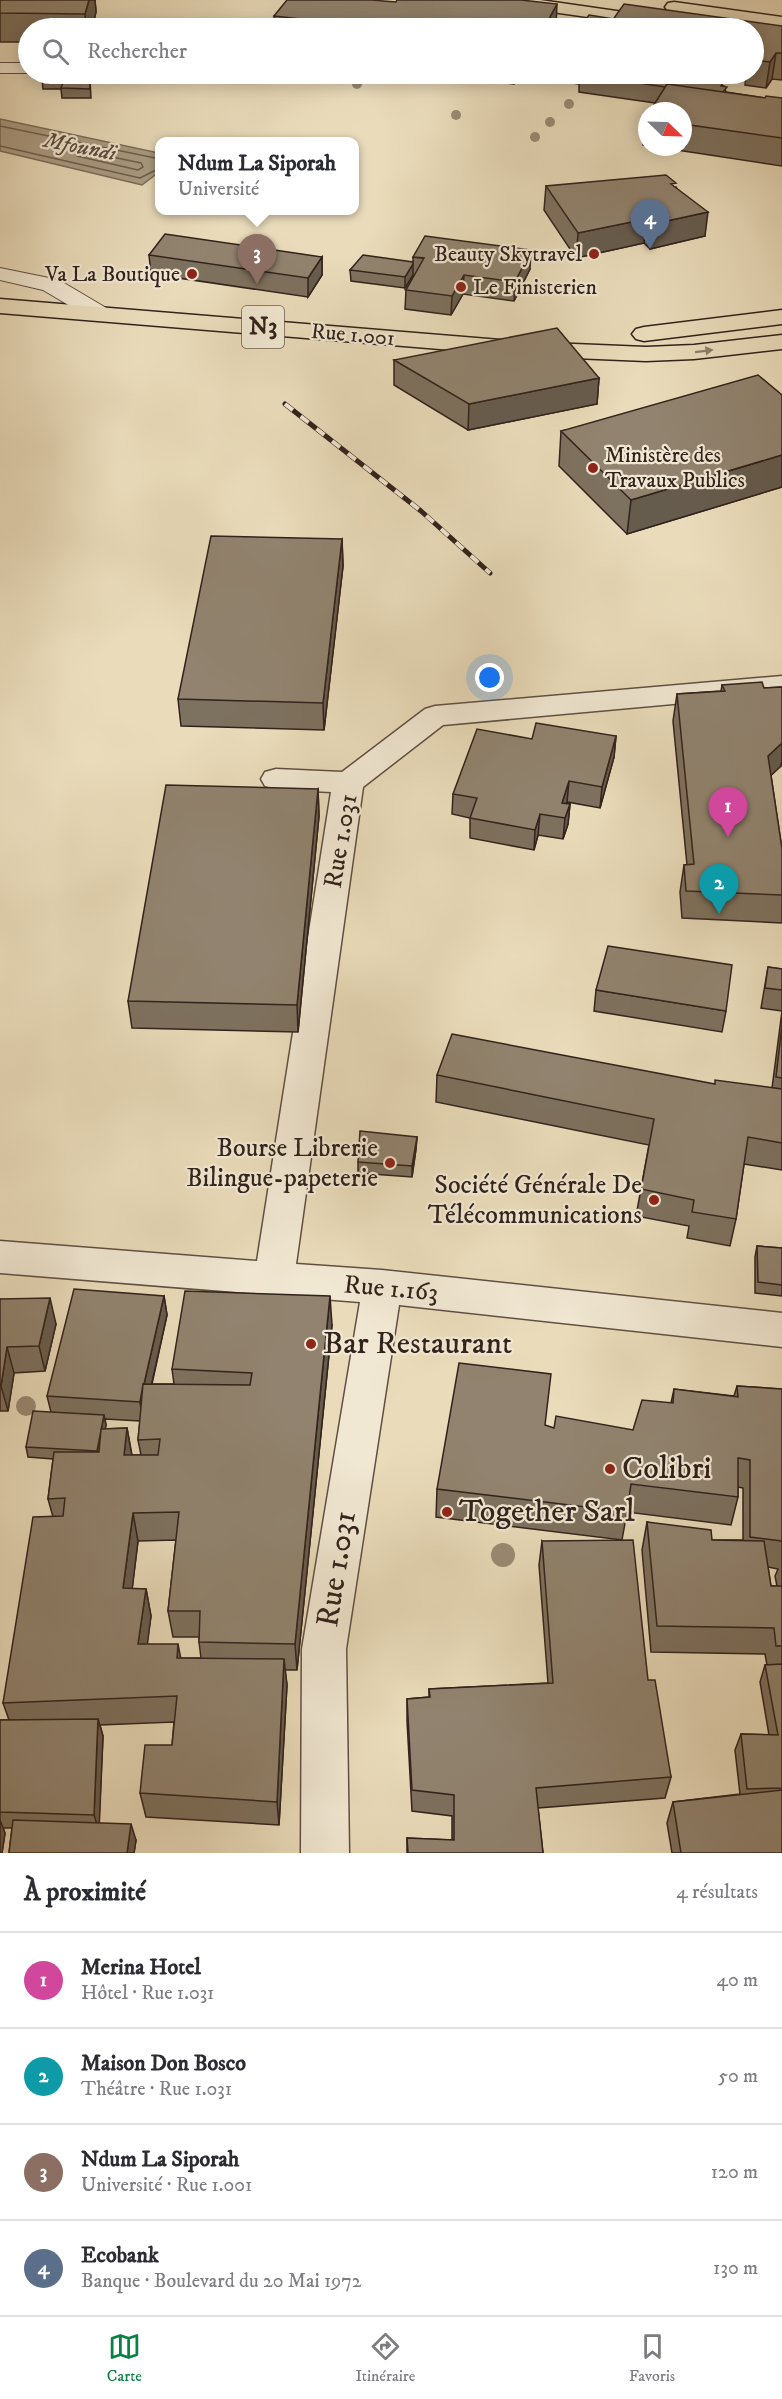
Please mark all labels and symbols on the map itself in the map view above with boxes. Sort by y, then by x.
north arrow [638,102,692,156]
water label: Mfoundi [40,126,120,167]
pin: 4 [630,200,670,249]
pin: 3 [238,234,276,284]
place label: Beauty Skytravel [434,241,582,268]
marker: Beauty Skytravel [587,247,601,261]
place label: Va La Boutique [44,261,180,288]
marker: Va La Boutique [185,267,199,281]
place label: Le Finisterien [473,274,597,301]
marker: Le Finisterien [454,280,468,294]
road number: N3 [242,306,284,348]
street label: Rue 1.001 [310,318,396,352]
one-way arrow [695,346,714,356]
place label: Ministère des Travaux Publics [605,442,745,494]
marker: Ministère des Travaux Publics [586,461,600,475]
your location [475,663,504,692]
pin: 1 [708,788,748,837]
street label: Rue 1.031 [316,791,366,891]
pin: 2 [700,864,738,914]
place label: Bourse Librerie Bilingue-papeterie [186,1132,378,1195]
marker: Bourse Librerie Bilingue-papeterie [383,1156,397,1170]
place label: Société Générale De Télécommunications [428,1169,642,1232]
marker: Société Générale De Télécommunications [647,1193,661,1207]
street label: Rue 1.163 [342,1268,440,1310]
place label: Bar Restaurant [323,1324,512,1364]
marker: Bar Restaurant [304,1337,318,1351]
place label: Colibri [622,1449,712,1489]
marker: Colibri [603,1462,617,1476]
place label: Together Sarl [459,1492,635,1532]
marker: Together Sarl [440,1505,454,1519]
street label: Rue 1.031 [308,1508,366,1630]

